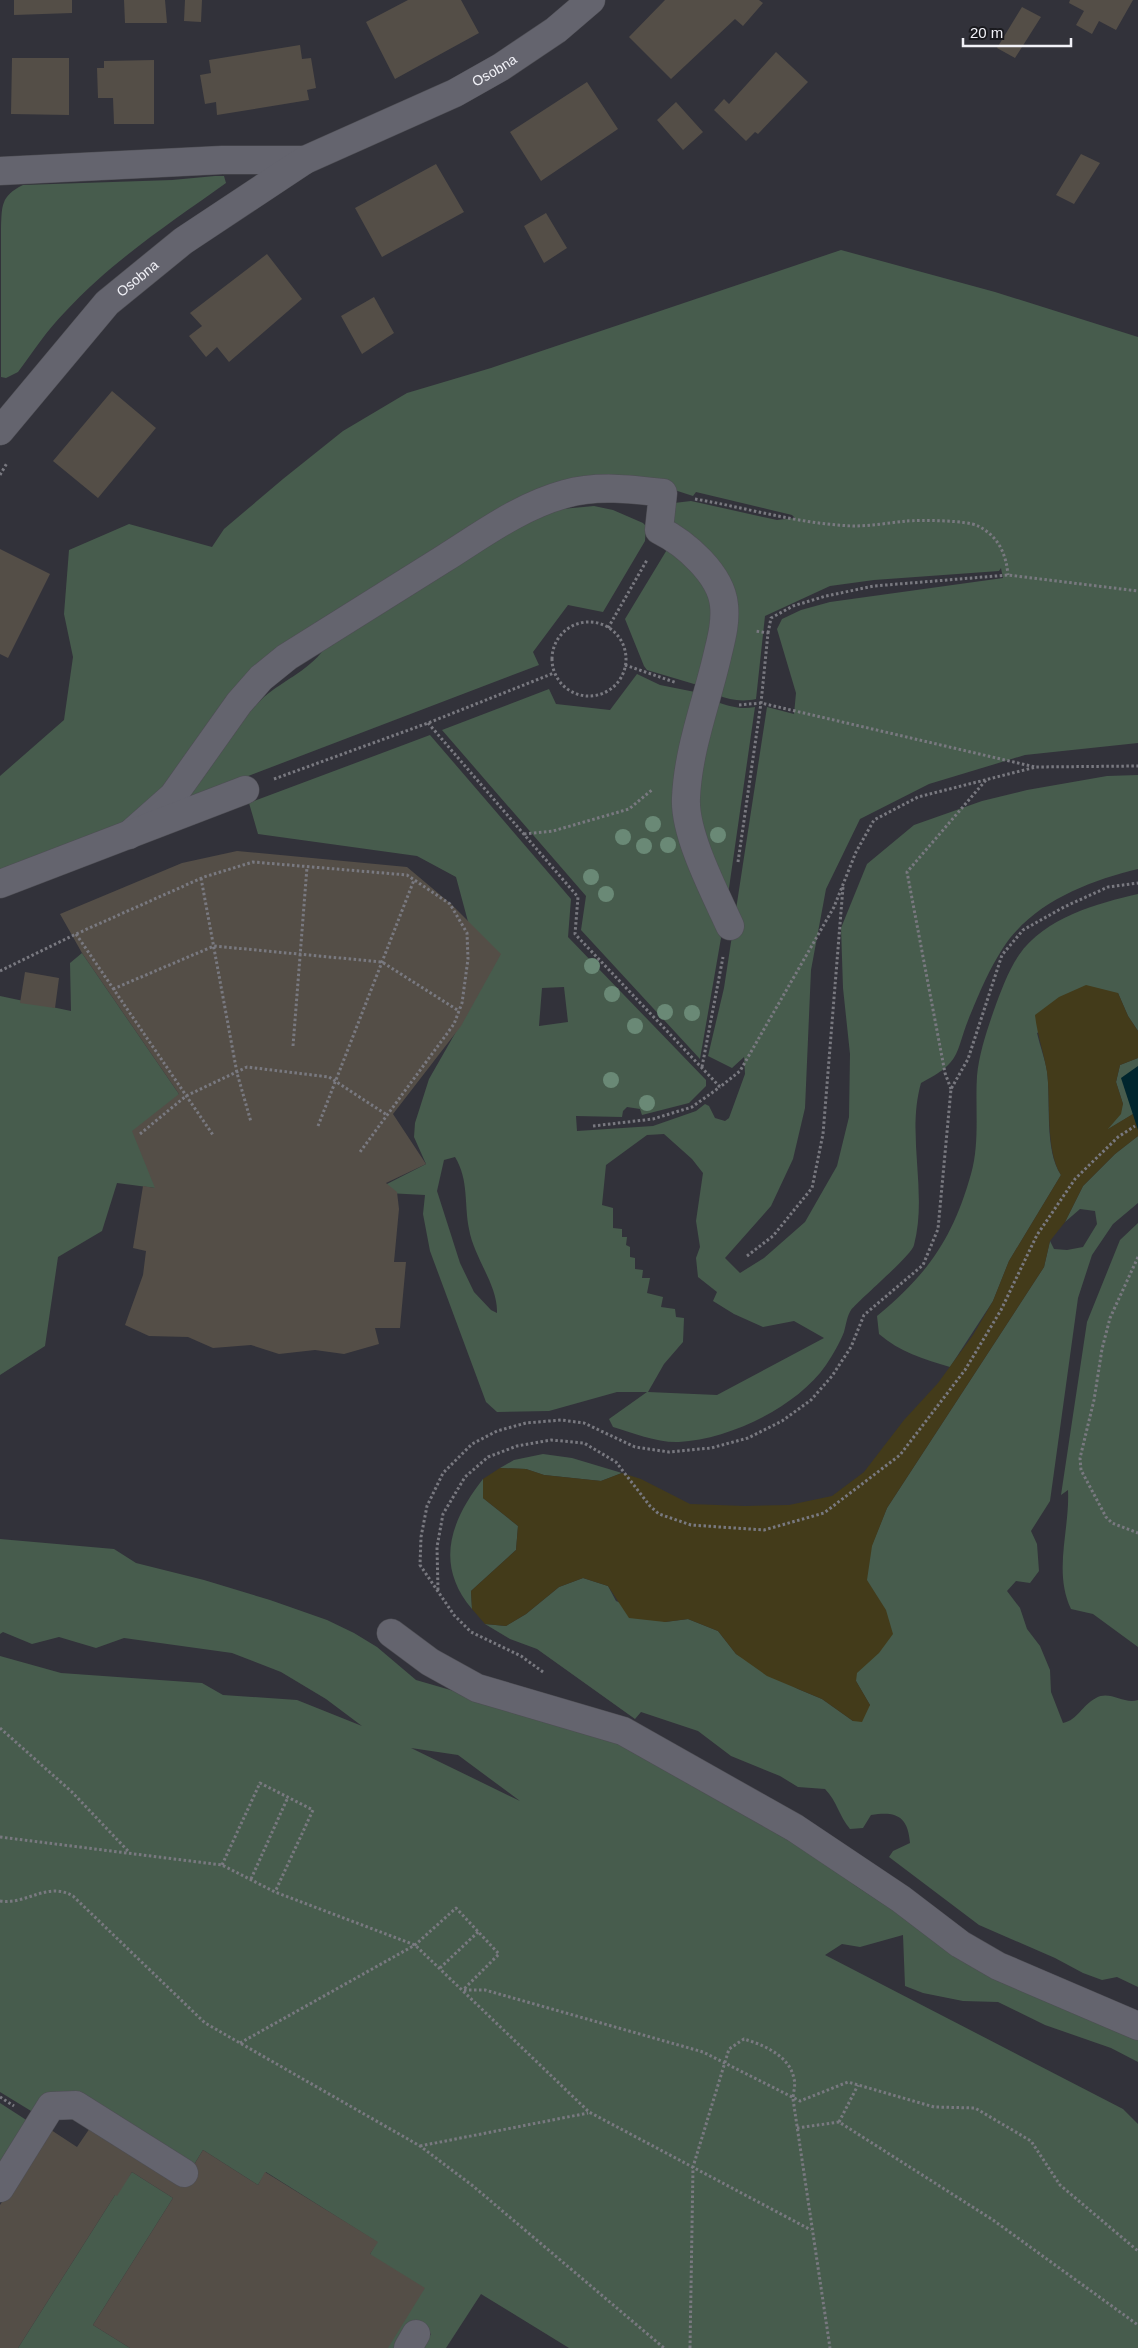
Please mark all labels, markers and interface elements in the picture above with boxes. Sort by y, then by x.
scale bar [963,15,1070,47]
text: 20 m [970,24,1003,41]
street label: Osobna [469,51,520,90]
street label: Osobna [113,256,162,300]

